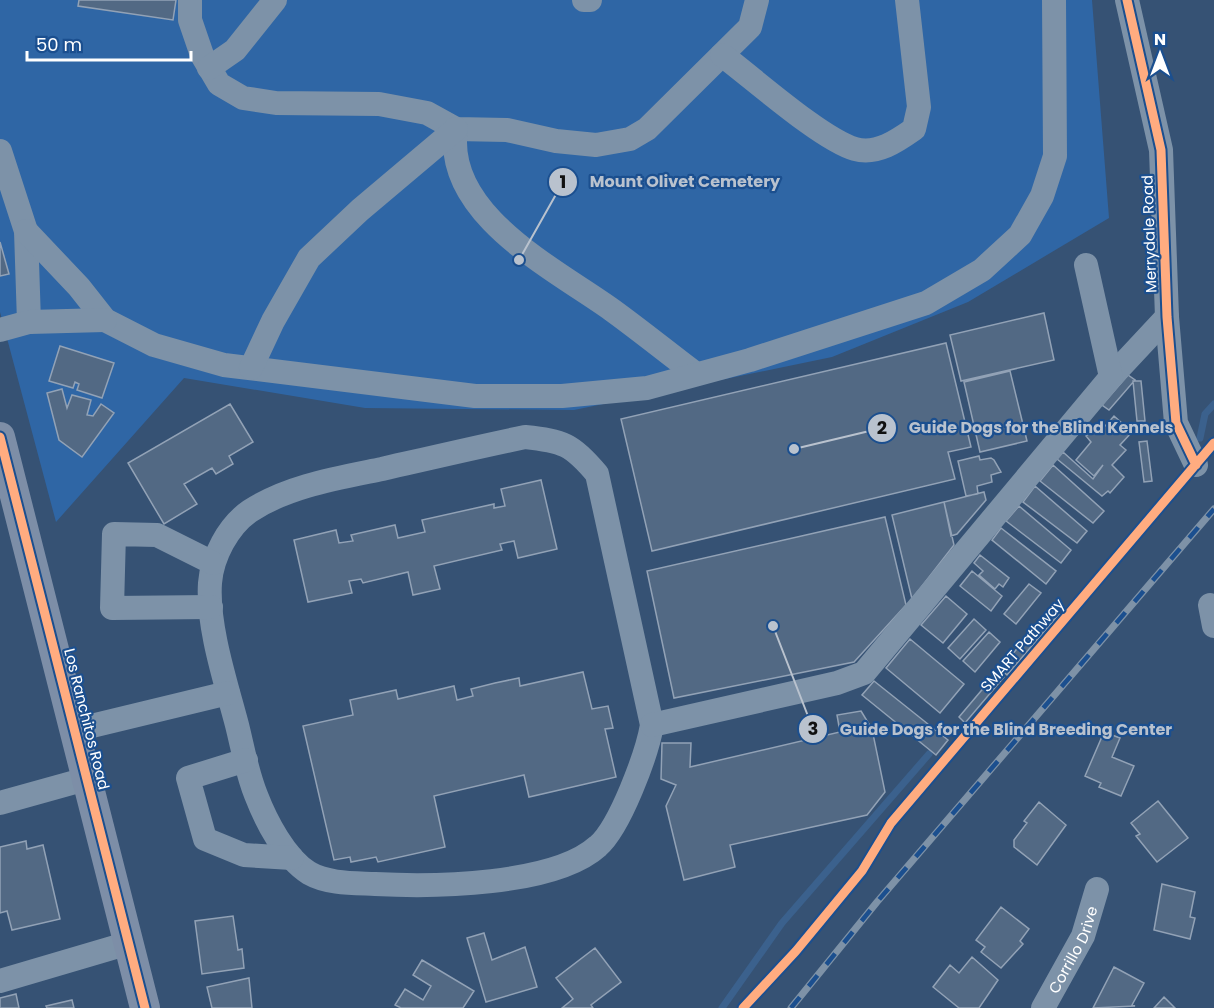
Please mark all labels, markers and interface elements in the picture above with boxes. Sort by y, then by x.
scale bar [27,24,190,62]
north arrow [1130,24,1190,84]
text: N [1154,28,1166,51]
text: 50 m [36,32,82,57]
callout: Mount Olivet Cemetery [548,165,792,199]
text: 1 [560,169,566,194]
text: Mount Olivet Cemetery [590,170,781,193]
street label: Merrydale Road [1136,175,1162,293]
callout: Guide Dogs for the Blind Kennels [867,411,1185,445]
text: 2 [877,415,887,440]
text: Guide Dogs for the Blind Kennels [909,416,1173,439]
street label: SMART Pathway [975,593,1069,696]
street label: Los Ranchitos Road [59,646,115,792]
callout: Guide Dogs for the Blind Breeding Center [798,712,1184,746]
text: 3 [808,716,818,741]
text: Guide Dogs for the Blind Breeding Center [840,718,1172,741]
street label: Corrillo Drive [1043,903,1102,997]

